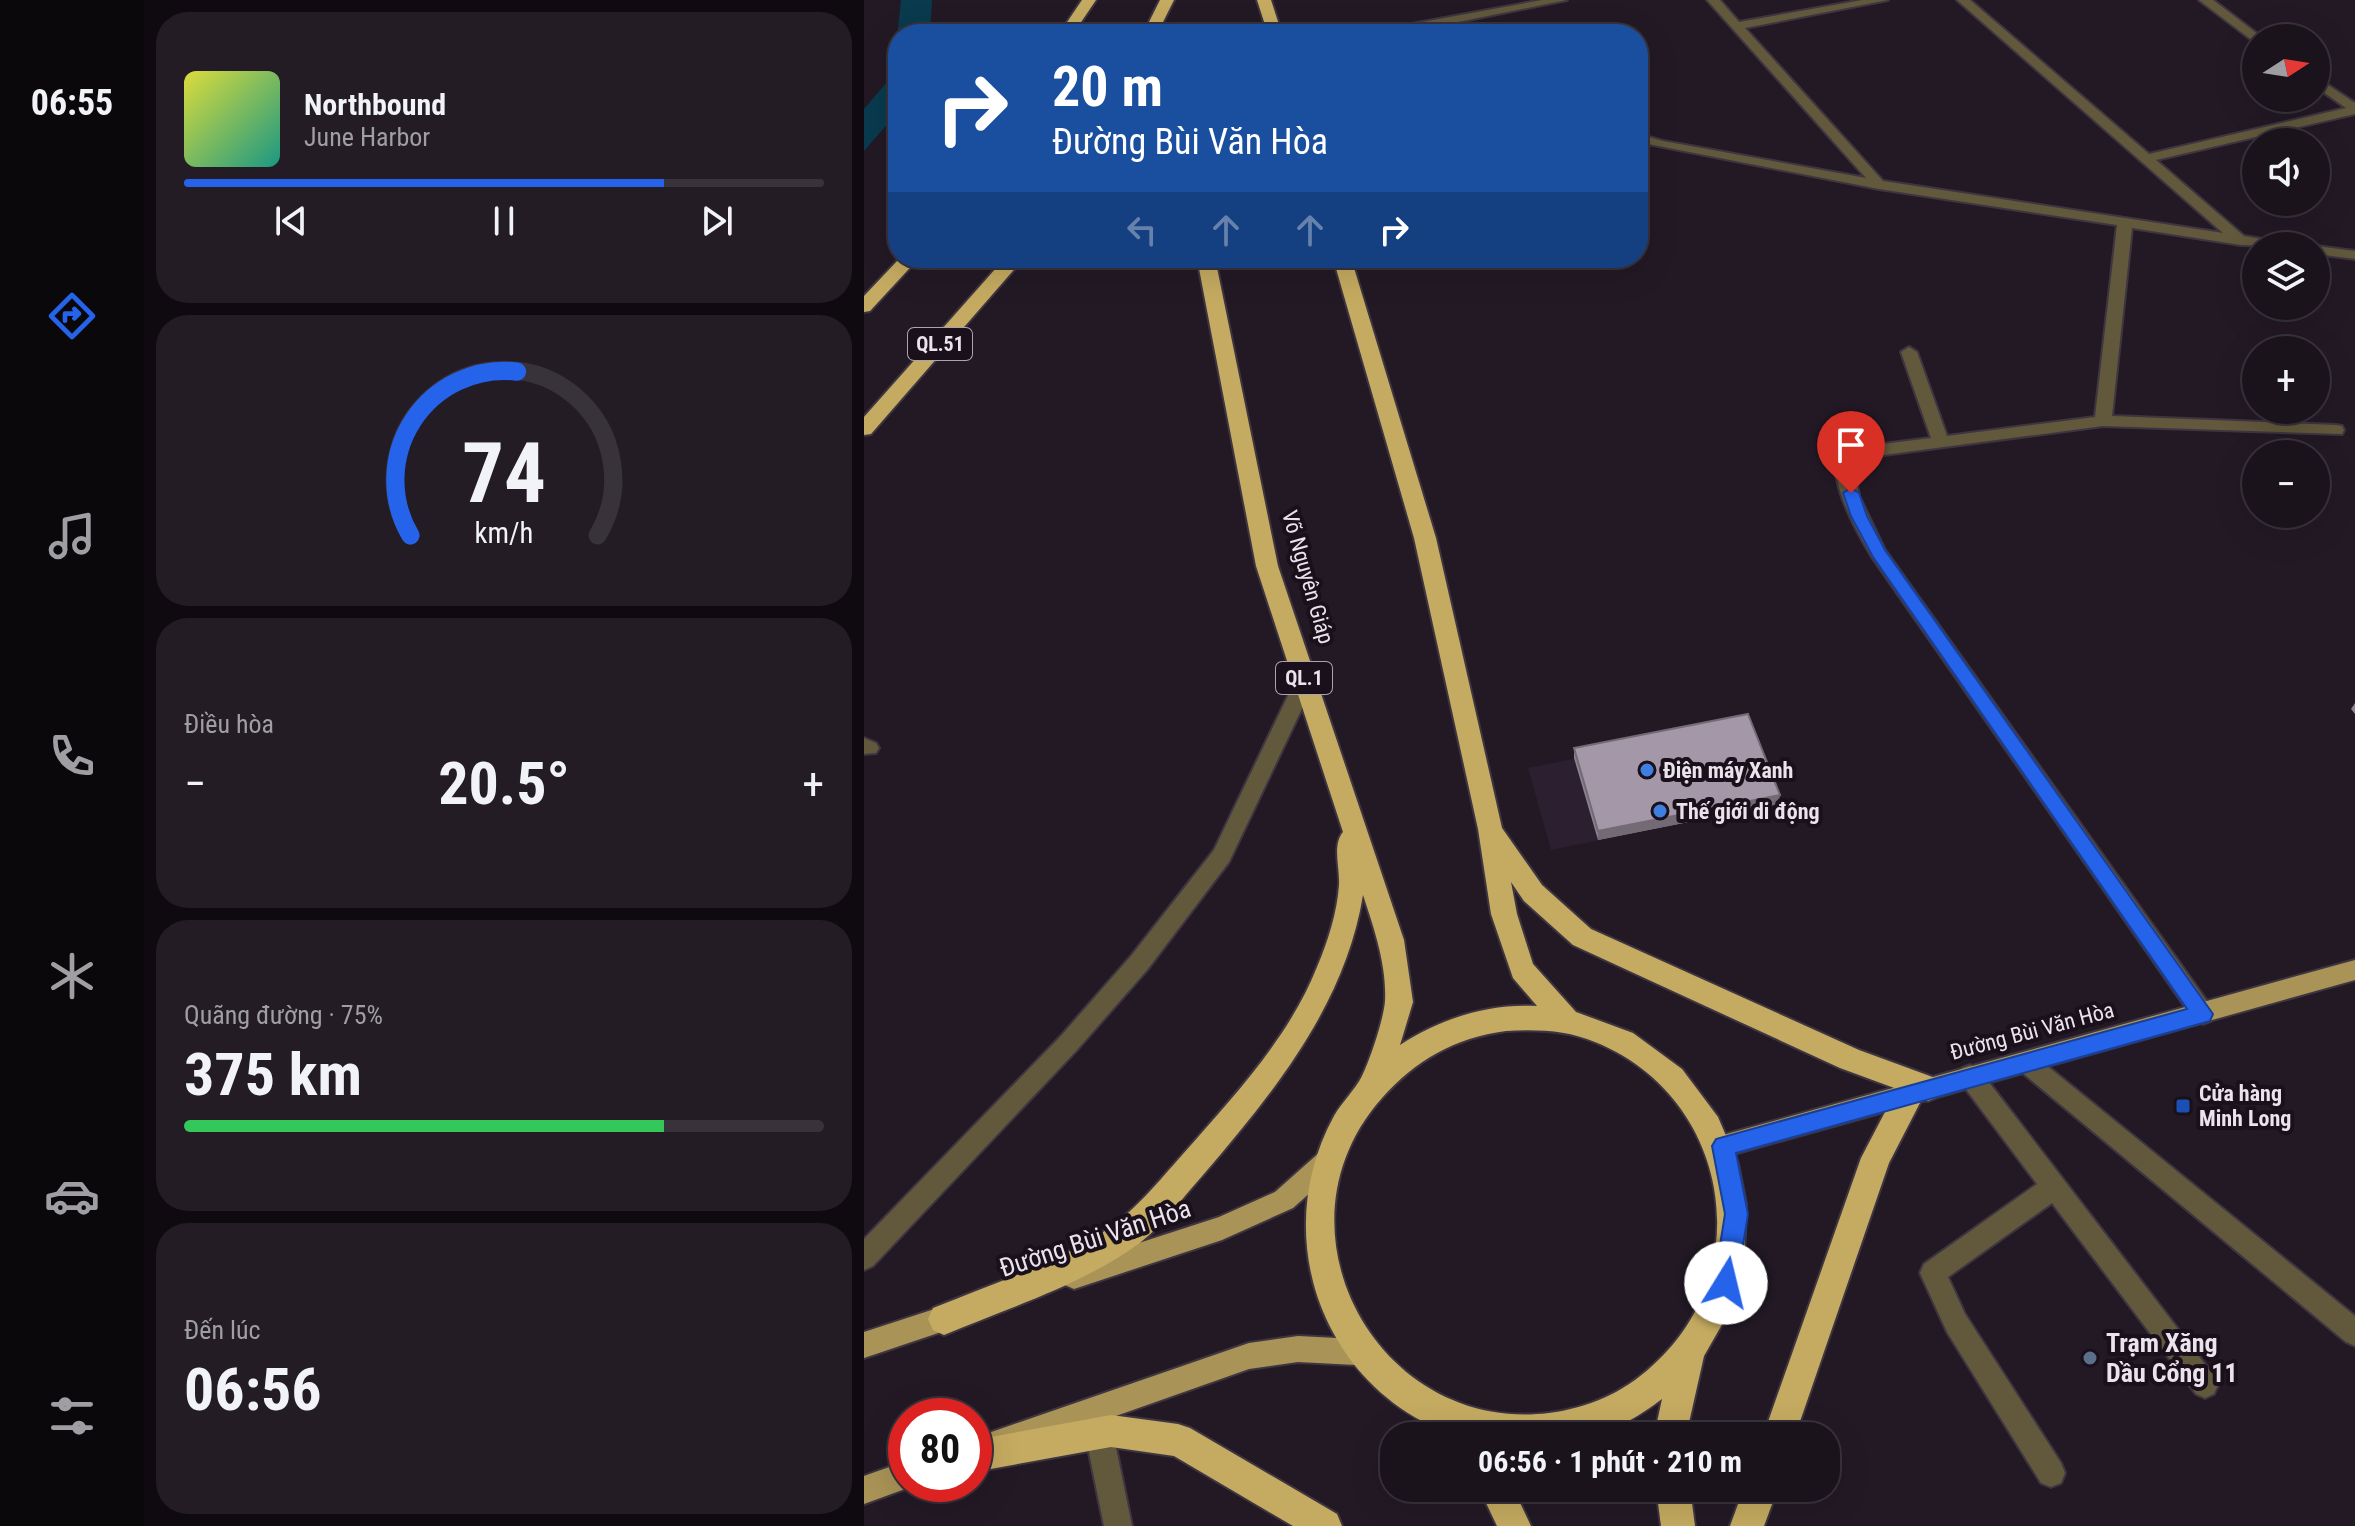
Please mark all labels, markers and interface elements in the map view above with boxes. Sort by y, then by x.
north arrow [2242,24,2330,112]
map controls [2242,24,2330,528]
text: 20 m [1052,54,1163,120]
icon: right [920,56,1024,160]
text: 06:55 [31,82,113,124]
text: Northbound [304,87,446,122]
text: Đường Bùi Văn Hòa [1052,121,1328,163]
text: June Harbor [304,122,430,152]
button: sound [2242,128,2330,216]
icon: previous [269,199,313,243]
icon: pause [482,199,526,243]
icon: next [695,199,739,243]
icon: left [1120,208,1164,252]
icon: ahead [1204,208,1248,252]
icon: ahead [1288,208,1332,252]
icon: right [1372,208,1416,252]
button: layers [2242,232,2330,320]
icon: directions [44,288,100,344]
road number: QL.51 [908,328,972,360]
button: + [2242,336,2330,424]
pin [1817,411,1885,493]
icon: arrive [1829,423,1873,467]
text: 74 [462,425,546,522]
button: − [2242,440,2330,528]
street label: Võ Nguyên Giáp [1277,507,1339,647]
icon: music [44,508,100,564]
text: km/h [475,516,533,550]
road number: QL.1 [1276,662,1332,694]
text: Điều hòa [184,709,274,739]
icon: phone [44,728,100,784]
text: 20.5° [438,748,570,819]
text: − [184,758,206,810]
text: + [802,758,824,810]
place label: Điện máy Xanh [1663,758,1793,783]
marker: Điện máy Xanh [1638,761,1656,779]
place label: Thế giới di động [1676,799,1820,824]
marker: Thế giới di động [1651,802,1669,820]
icon: climate [44,948,100,1004]
street label: Đường Bùi Văn Hòa [1947,997,2117,1065]
text: Quãng đường · 75% [184,1000,383,1030]
text: 375 km [184,1039,362,1110]
place label: Cửa hàng Minh Long [2199,1081,2291,1131]
marker: Cửa hàng Minh Long [2174,1097,2192,1115]
icon: car [44,1168,100,1224]
street label: Đường Bùi Văn Hòa [996,1193,1194,1283]
position arrow [1684,1241,1768,1325]
text: Đến lúc [184,1315,261,1345]
place label: Trạm Xăng Dầu Cổng 11 [2106,1328,2238,1388]
marker: Trạm Xăng Dầu Cổng 11 [2081,1349,2099,1367]
text: 06:56 [184,1354,322,1425]
icon: filters [44,1388,100,1444]
speed limit sign: 80 [888,1398,992,1502]
text: 06:56 · 1 phút · 210 m [1478,1444,1742,1479]

